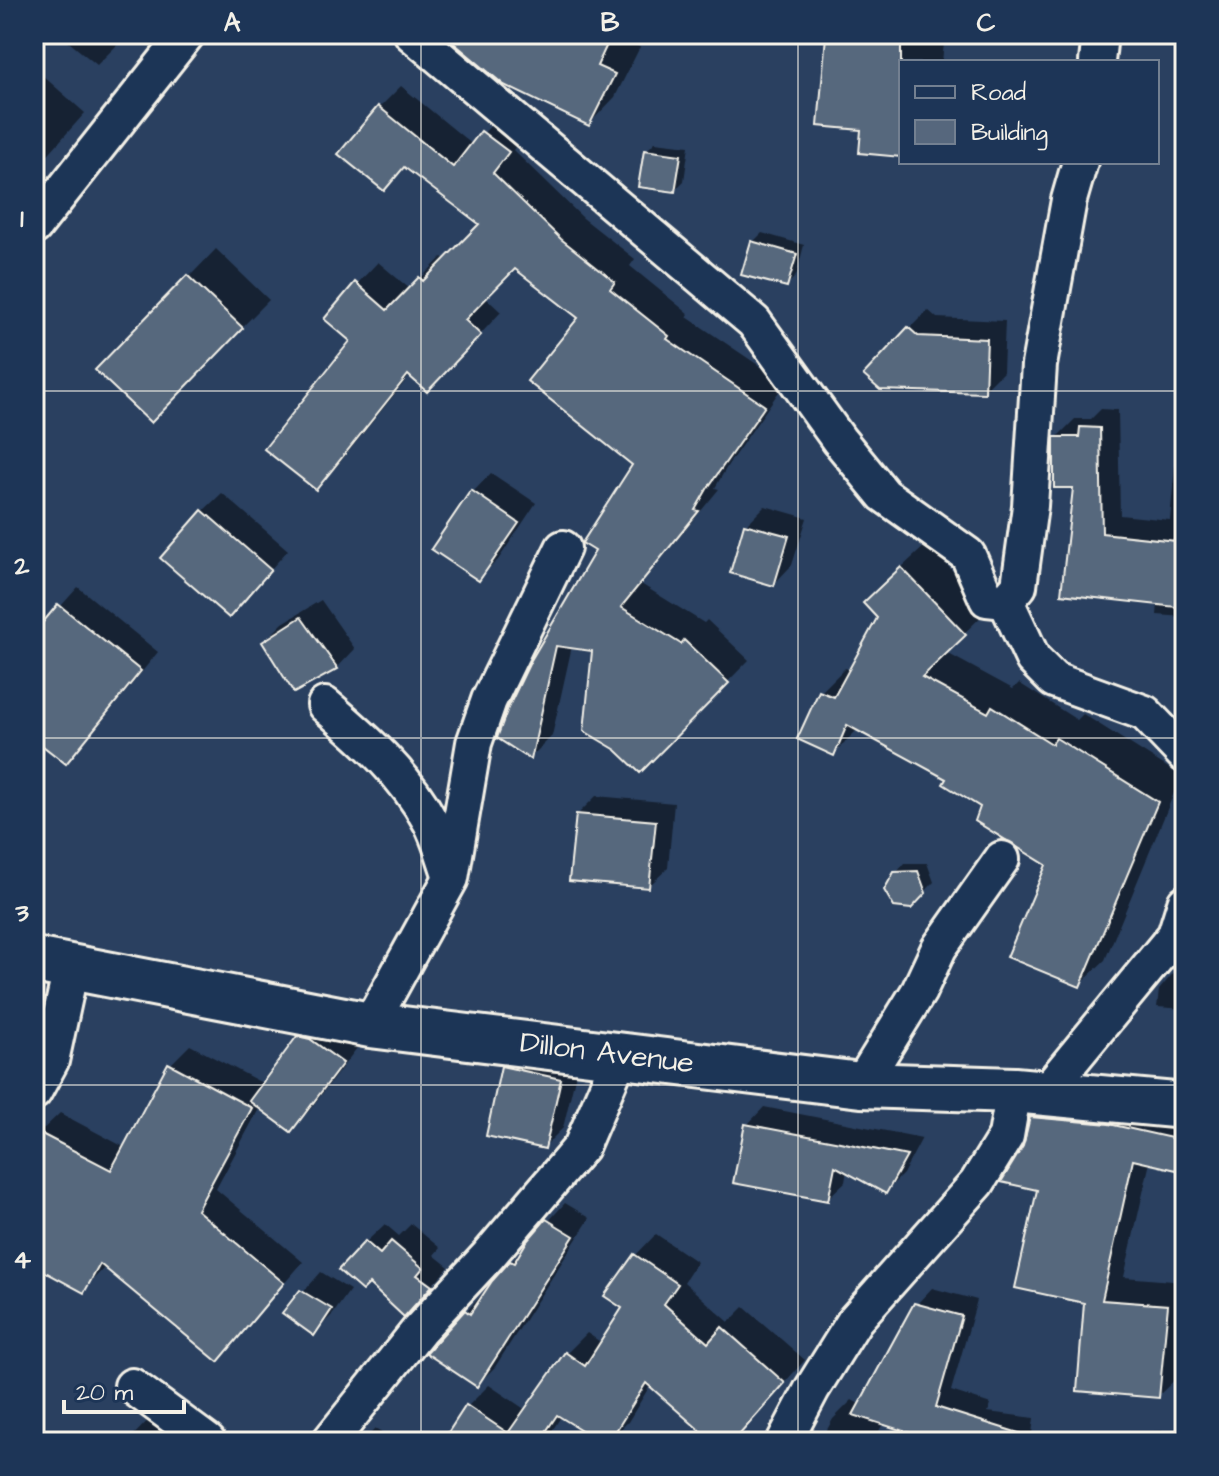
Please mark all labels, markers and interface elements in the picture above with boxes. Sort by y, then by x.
text: A [224,5,241,41]
text: B [601,5,620,41]
text: C [977,5,996,41]
legend [899,60,1159,164]
text: Road [971,76,1026,110]
text: Building [971,116,1048,151]
text: 1 [20,201,24,237]
text: 2 [14,548,30,584]
text: 3 [14,895,29,931]
street label: Dillon Avenue [518,1022,696,1084]
text: 4 [13,1242,31,1278]
scale bar [64,1364,184,1414]
text: 20 m [76,1376,133,1410]

